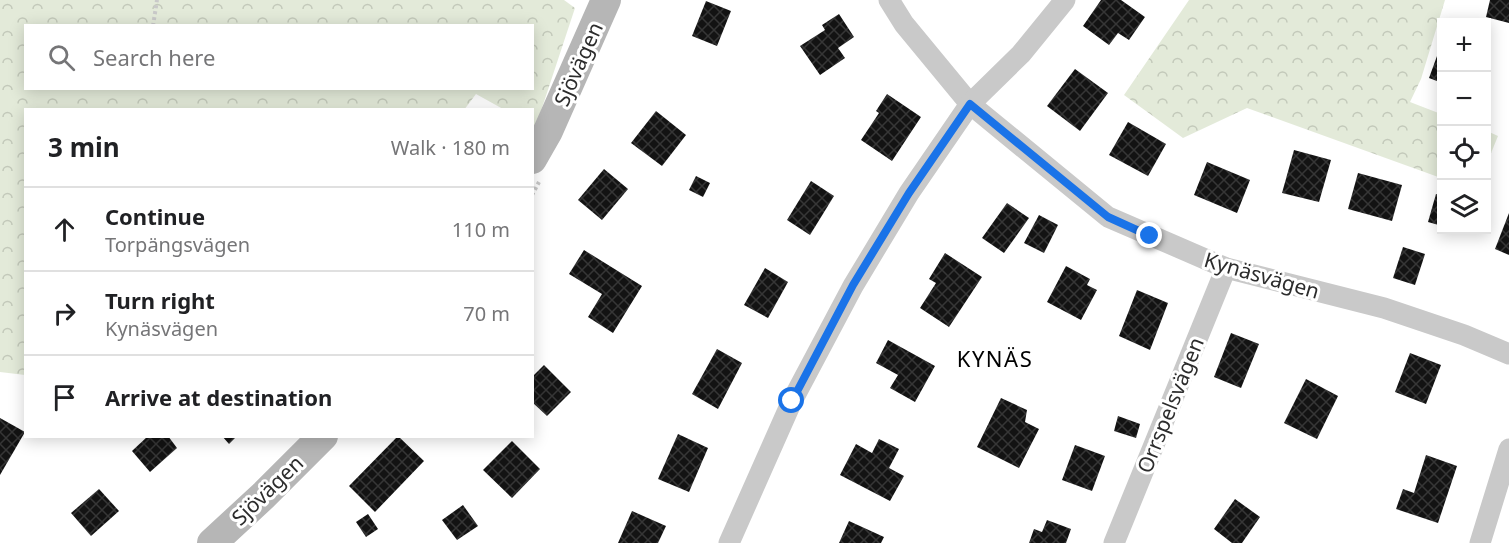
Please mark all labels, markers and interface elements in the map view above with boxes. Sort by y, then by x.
street label: Sjövägen [547,17,609,111]
map controls [1437,18,1491,234]
button: + [1437,18,1491,72]
search box [24,24,534,90]
icon: search [45,41,78,74]
text: Search here [93,42,215,72]
button: − [1437,72,1491,126]
button: locate [1437,126,1491,180]
text: 3 min [48,129,120,165]
text: Walk · 180 m [391,134,510,161]
button: layers [1437,180,1491,234]
text: Continue [105,201,205,231]
icon: ahead [48,213,81,246]
text: 110 m [452,216,510,243]
route end [1136,222,1162,248]
text: Torpängsvägen [105,231,250,258]
street label: Kynäsvägen [1201,245,1323,305]
text: Turn right [105,285,215,315]
icon: right [48,297,81,330]
text: 70 m [463,300,510,327]
text: Kynäsvägen [105,315,218,342]
street label: Orrspelsvägen [1130,333,1210,477]
district label: KYNÄS [957,343,1033,373]
icon: arrive [48,381,81,414]
text: Arrive at destination [105,382,332,412]
route start [778,387,804,413]
street label: Sjövägen [225,449,309,531]

